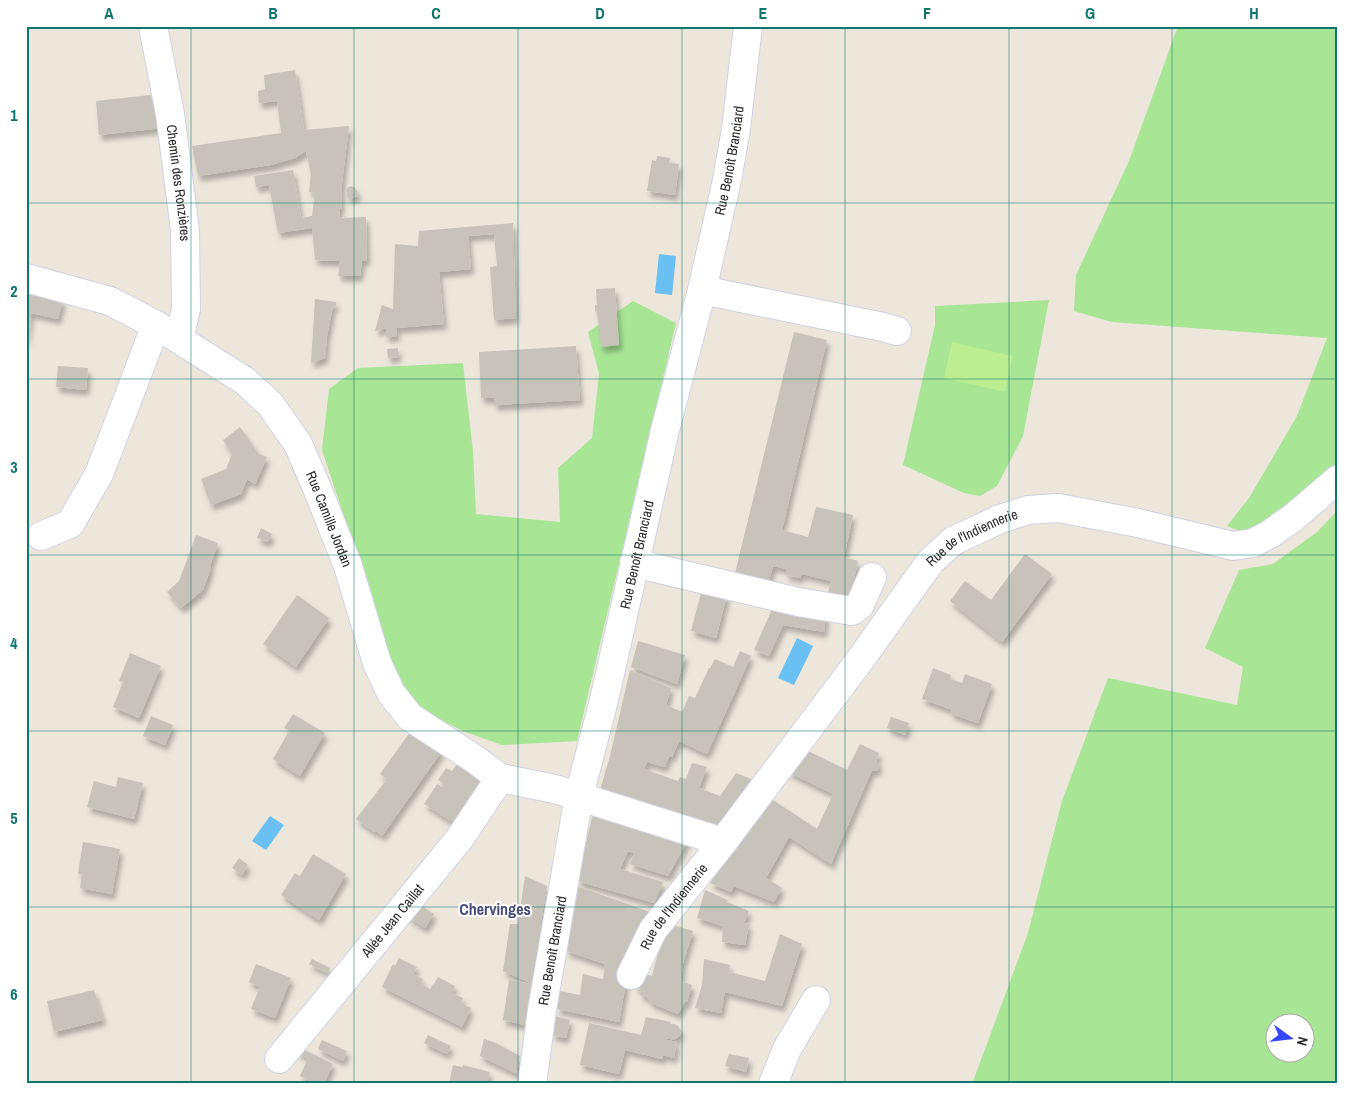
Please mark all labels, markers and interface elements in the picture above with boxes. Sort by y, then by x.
text: A [104,2,114,24]
text: B [268,2,278,24]
text: C [431,2,441,24]
text: D [595,2,605,24]
text: E [759,2,768,24]
text: F [923,2,931,24]
text: G [1085,2,1095,24]
text: H [1249,2,1259,24]
text: 1 [10,104,18,126]
street label: Rue Benoît Branciard [710,105,748,217]
street label: Chemin des Ronzières [162,123,194,242]
text: 2 [10,280,18,302]
text: 3 [10,456,18,478]
street label: Rue Camille Jordan [302,468,356,569]
street label: Rue Benoît Branciard [616,499,658,611]
street label: Rue de l'Indiennerie [922,505,1020,570]
text: 4 [10,632,18,654]
text: 5 [10,807,18,829]
street label: Rue de l'Indiennerie [636,860,711,953]
street label: Allée Jean Caillat [356,880,428,962]
street label: Rue Benoît Branciard [534,895,571,1007]
district label: Chervinges [459,898,531,920]
text: 6 [10,983,18,1005]
north arrow [1266,1012,1316,1062]
text: N [1293,1035,1312,1048]

